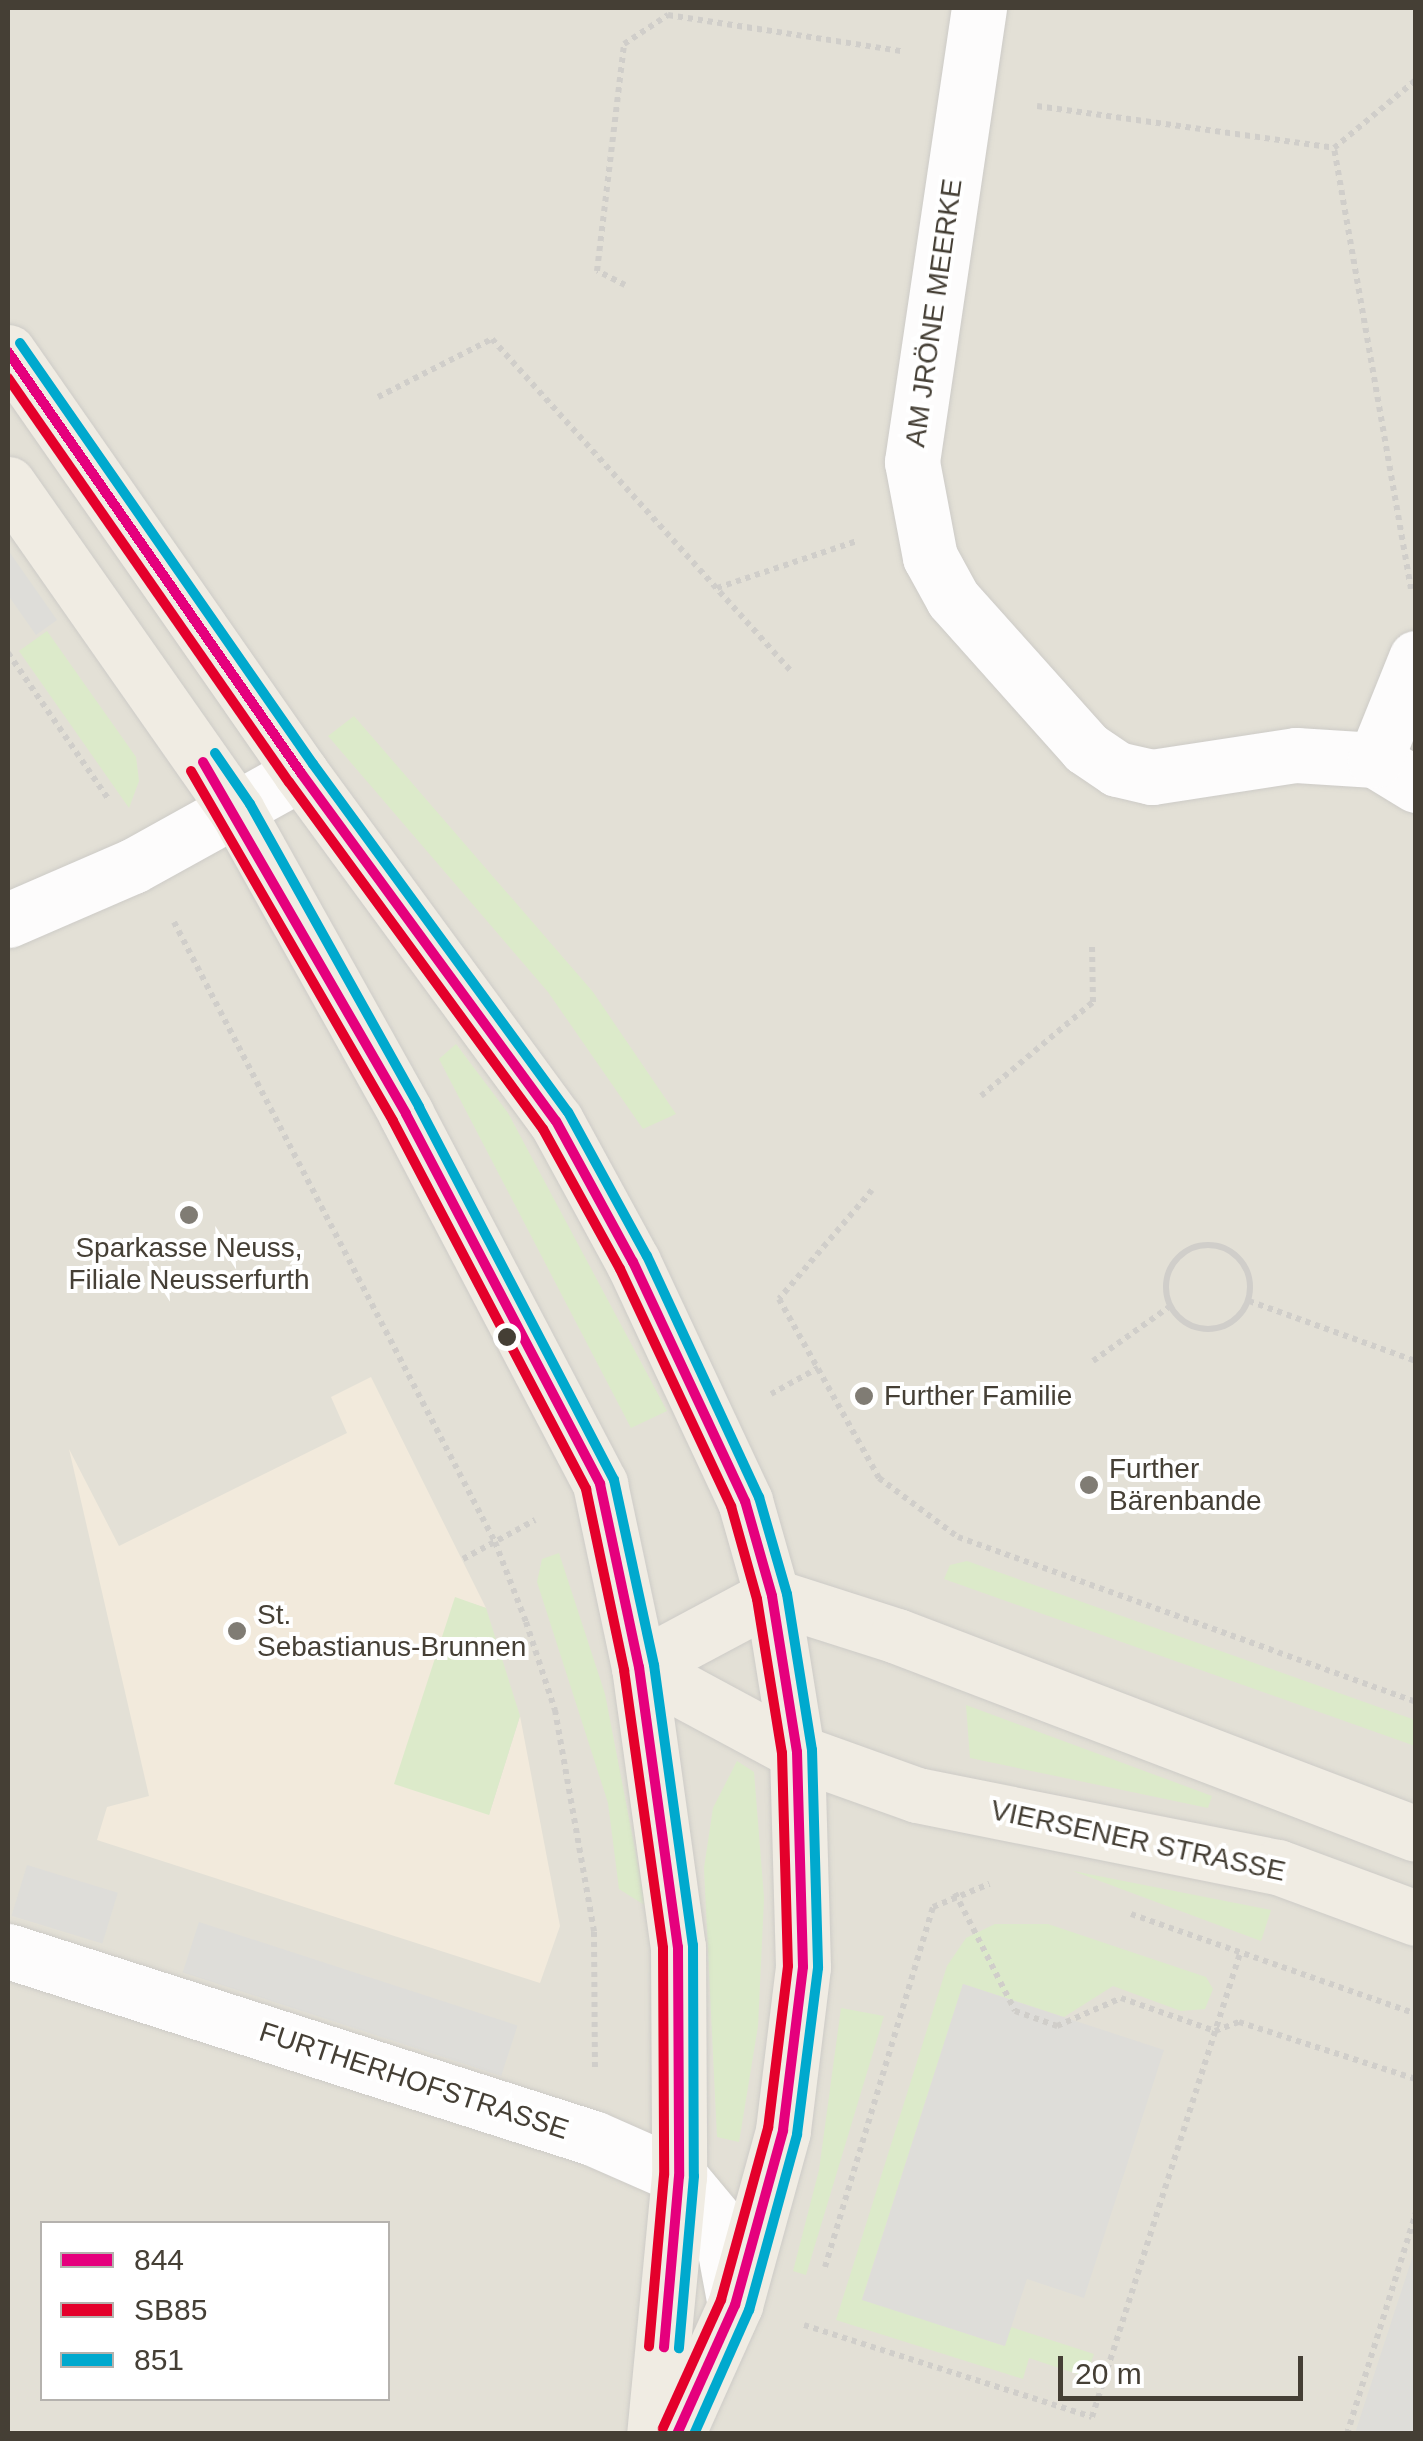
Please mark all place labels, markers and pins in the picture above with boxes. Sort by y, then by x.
marker: Sparkasse Neuss, Filiale Neusserfurth [178,1204,200,1226]
place label: Sparkasse Neuss, Filiale Neusserfurth [68,1231,310,1297]
unlabelled marker [497,1327,517,1347]
place label: Further Familie [884,1379,1072,1413]
marker: Further Familie [853,1385,875,1407]
place label: Further Bärenbande [1109,1452,1262,1518]
marker: Further Bärenbande [1078,1474,1100,1496]
place label: St. Sebastianus-Brunnen [257,1598,526,1664]
marker: St. Sebastianus-Brunnen [226,1620,248,1642]

